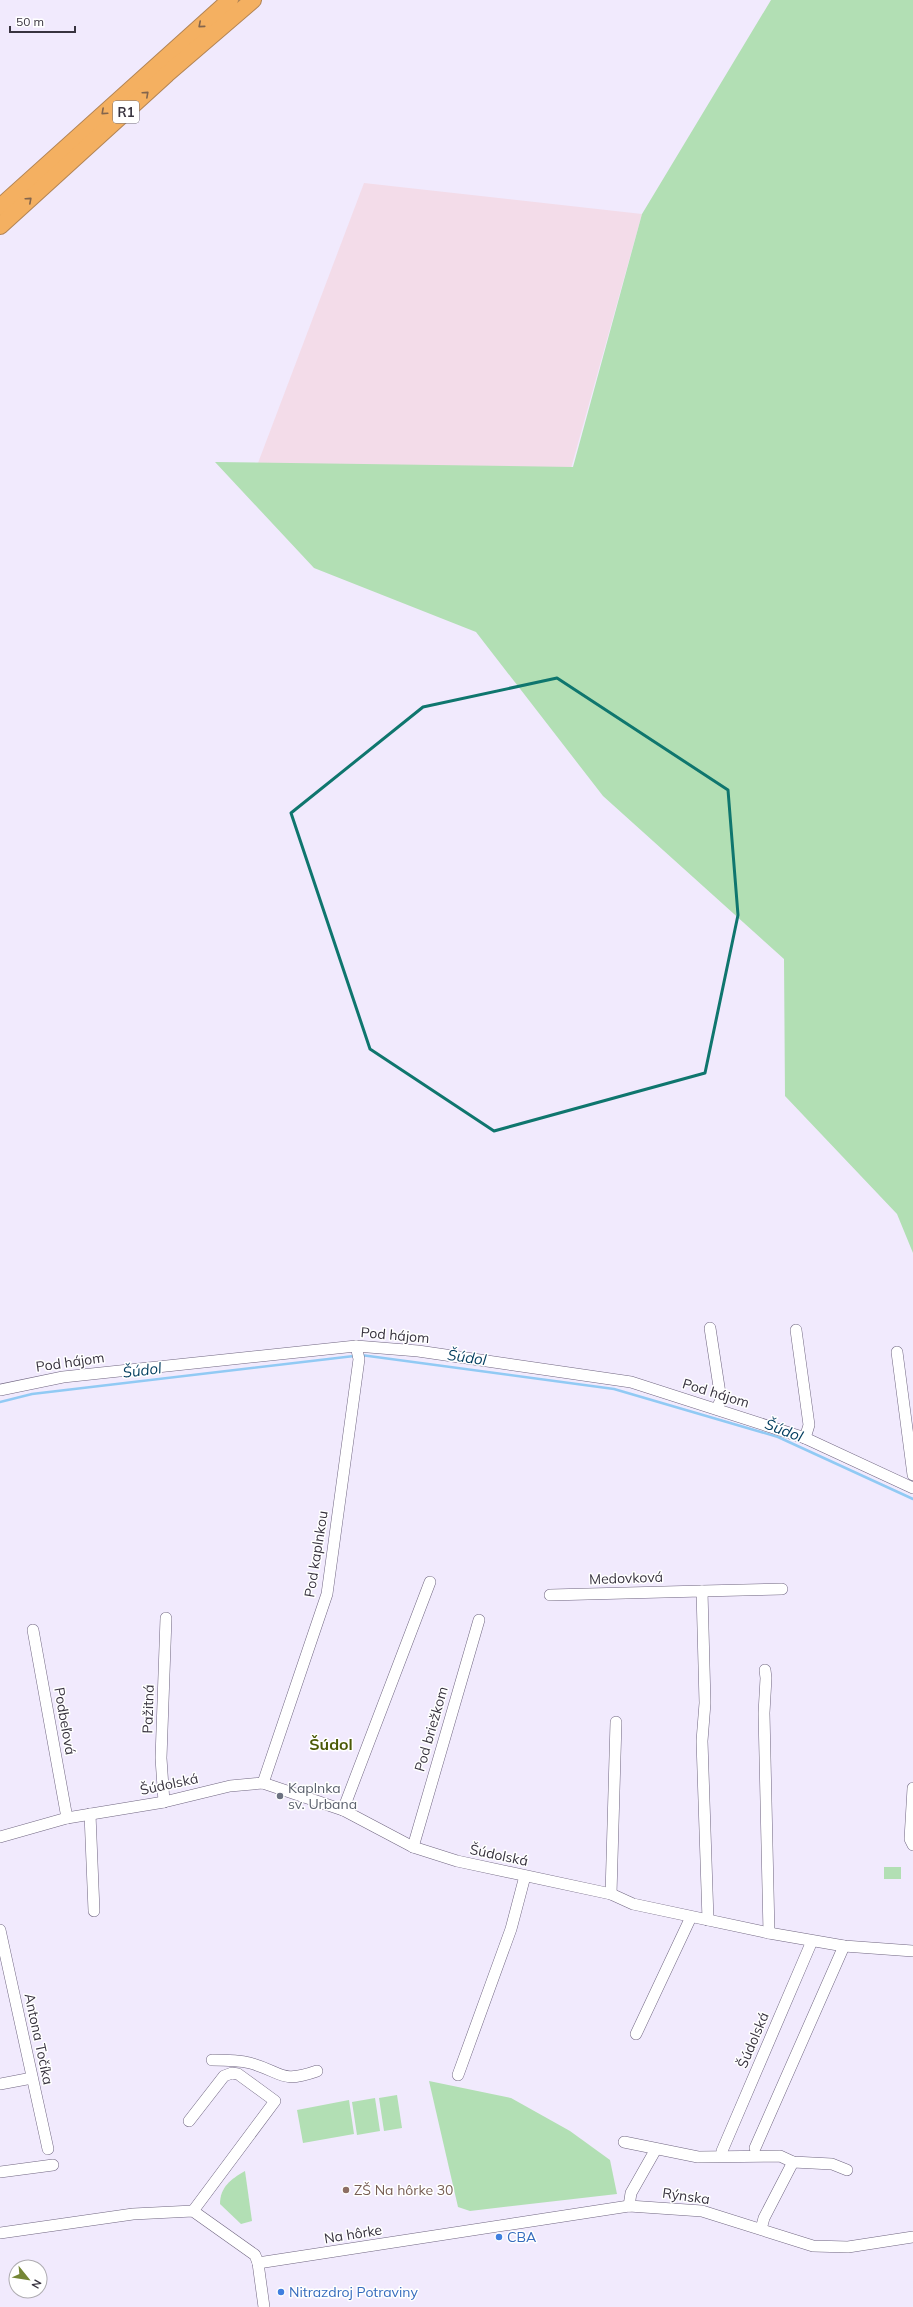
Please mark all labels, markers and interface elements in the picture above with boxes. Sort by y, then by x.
scale bar [10,8,75,34]
text: 50 m [16,14,44,29]
one-way arrow [198,21,206,28]
one-way arrow [141,91,149,98]
road number: R1 [113,101,139,123]
one-way arrow [101,107,109,115]
one-way arrow [24,197,32,205]
street label: Pod hájom [360,1323,430,1347]
water label: Šúdol [446,1345,488,1369]
street label: Pod hájom [35,1348,105,1376]
water label: Šúdol [121,1358,163,1382]
street label: Pod hájom [680,1374,752,1412]
water label: Šúdol [762,1414,806,1446]
street label: Pod kaplnkou [300,1509,332,1599]
street label: Medovková [589,1568,663,1588]
street label: Pažitná [138,1684,158,1734]
street label: Pod briežkom [410,1684,452,1774]
street label: Podbeľová [50,1686,80,1756]
district label: Šúdol [309,1734,353,1754]
street label: Šúdolská [138,1769,200,1799]
place label: Kaplnka sv. Urbana [288,1779,357,1813]
marker: Kaplnka sv. Urbana [275,1791,285,1801]
street label: Šúdolská [468,1840,530,1870]
street label: Antona Točíka [21,1992,57,2086]
street label: Šúdolská [733,2009,773,2071]
place label: ZŠ Na hôrke 30 [354,2181,454,2199]
street label: Rýnska [661,2184,711,2208]
marker: ZŠ Na hôrke 30 [341,2185,351,2195]
street label: Na hôrke [323,2221,383,2247]
place label: CBA [507,2228,537,2246]
marker: CBA [494,2232,504,2242]
north arrow [8,2259,48,2299]
text: N [29,2277,45,2291]
place label: Nitrazdroj Potraviny [289,2283,418,2301]
marker: Nitrazdroj Potraviny [276,2287,286,2297]

